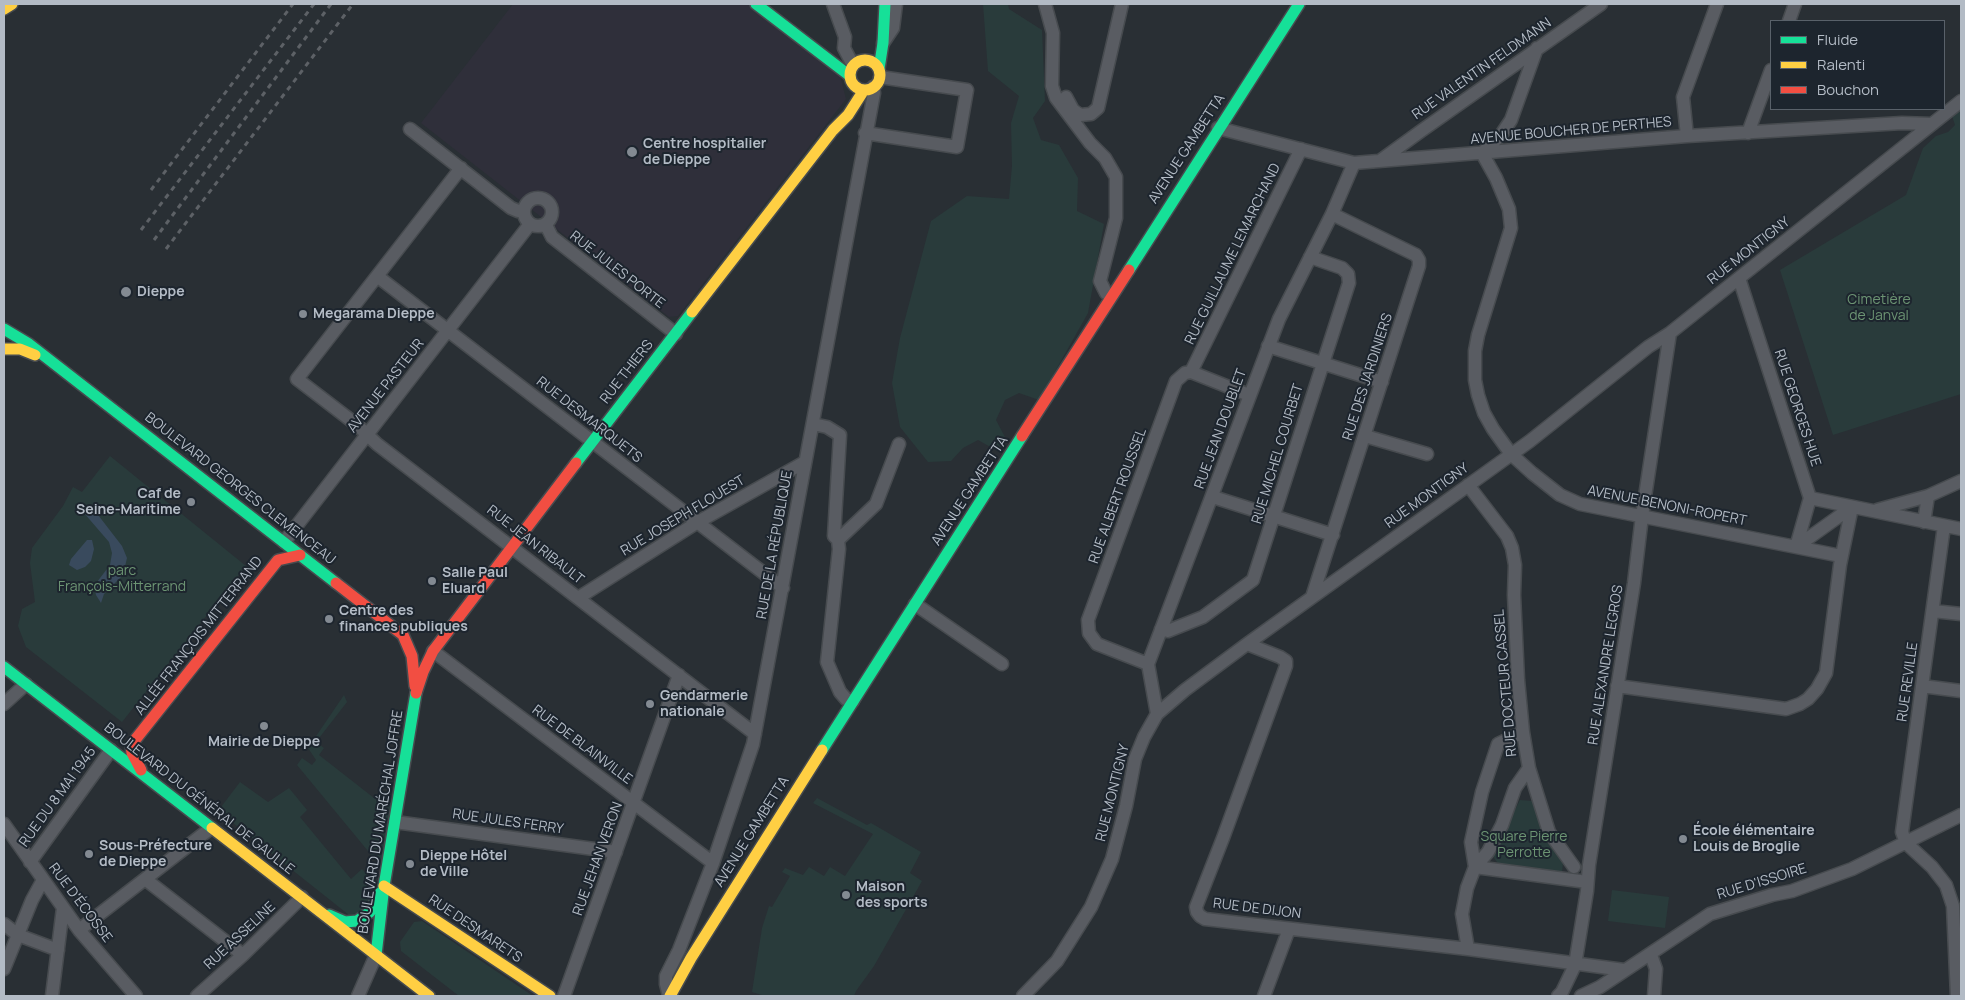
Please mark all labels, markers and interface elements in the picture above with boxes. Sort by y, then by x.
street label: RUE VALENTIN FELDMANN [1409,15,1555,123]
legend [1770,20,1945,110]
text: Fluide [1817,29,1858,50]
text: Ralenti [1817,54,1865,75]
text: Bouchon [1817,79,1879,100]
street label: AVENUE GAMBETTA [1145,91,1229,207]
street label: AVENUE BOUCHER DE PERTHES [1470,114,1672,148]
place label: Centre hospitalier de Dieppe [643,136,766,168]
marker: Centre hospitalier de Dieppe [625,145,639,159]
street label: RUE GUILLAUME LEMARCHAND [1182,161,1284,347]
street label: RUE MONTIGNY [1705,214,1793,288]
street label: RUE JULES PORTE [566,228,668,312]
place label: Dieppe [137,284,185,300]
marker: Dieppe [119,285,133,299]
park label: Cimetière de Janval [1847,292,1911,324]
place label: Megarama Dieppe [313,306,435,322]
marker: Megarama Dieppe [297,308,309,320]
street label: RUE DES JARDINIERS [1340,311,1396,443]
street label: AVENUE PASTEUR [344,336,428,436]
street label: RUE THIERS [597,337,657,407]
street label: RUE GEORGES HUE [1770,347,1824,469]
street label: RUE JEAN DOUBLET [1191,367,1251,491]
street label: RUE DESMARQUETS [533,374,645,466]
street label: RUE MICHEL COURBET [1249,382,1307,526]
street label: BOULEVARD GEORGES CLEMENCEAU [141,409,339,569]
street label: RUE ALBERT ROUSSEL [1086,426,1150,566]
street label: AVENUE GAMBETTA [928,433,1012,549]
street label: RUE MONTIGNY [1382,460,1472,532]
street label: RUE DE LA RÉPUBLIQUE [754,469,796,621]
street label: RUE JOSEPH FLOUEST [618,472,748,560]
street label: AVENUE BENONI-ROPERT [1586,482,1748,530]
place label: Caf de Seine-Maritime [76,486,181,518]
marker: Caf de Seine-Maritime [185,496,197,508]
street label: RUE JEAN RIBAULT [483,502,587,588]
street label: ALLÉE FRANÇOIS MITTERRAND [132,553,266,719]
park label: parc François-Mitterrand [58,563,186,596]
place label: Salle Paul Eluard [442,565,508,598]
marker: Salle Paul Eluard [426,575,438,587]
street label: RUE ALEXANDRE LEGROS [1585,584,1627,746]
place label: Centre des finances publiques [339,603,468,636]
street label: RUE DOCTEUR CASSEL [1491,609,1521,757]
marker: Centre des finances publiques [323,613,335,625]
street label: RUE REVILLE [1894,641,1922,723]
place label: Gendarmerie nationale [660,688,748,720]
marker: Gendarmerie nationale [644,698,656,710]
street label: RUE DE BLAINVILLE [529,702,635,788]
street label: BOULEVARD DU MARÉCHAL JOFFRE [355,709,407,935]
street label: BOULEVARD DU GÉNÉRAL DE GAULLE [101,720,297,878]
marker: Mairie de Dieppe [258,720,270,732]
place label: Mairie de Dieppe [208,734,320,750]
street label: RUE MONTIGNY [1093,743,1133,843]
street label: RUE DU 8 MAI 1945 [16,744,100,850]
street label: AVENUE GAMBETTA [711,774,793,890]
street label: RUE JEHAN VERON [570,800,626,918]
street label: RUE JULES FERRY [451,806,565,838]
place label: École élémentaire Louis de Broglie [1693,823,1815,856]
park label: Square Pierre Perrotte [1481,829,1567,862]
marker: École élémentaire Louis de Broglie [1677,833,1689,845]
place label: Sous-Préfecture de Dieppe [99,838,212,870]
marker: Sous-Préfecture de Dieppe [83,848,95,860]
place label: Dieppe Hôtel de Ville [420,848,507,880]
marker: Dieppe Hôtel de Ville [404,858,416,870]
street label: RUE D'ÉCOSSE [45,860,115,946]
street label: RUE D'ISSOIRE [1715,860,1809,904]
place label: Maison des sports [856,879,928,912]
marker: Maison des sports [840,889,852,901]
street label: RUE DESMARETS [425,891,525,967]
street label: RUE DE DIJON [1212,895,1302,923]
street label: RUE ASSELINE [201,899,279,973]

